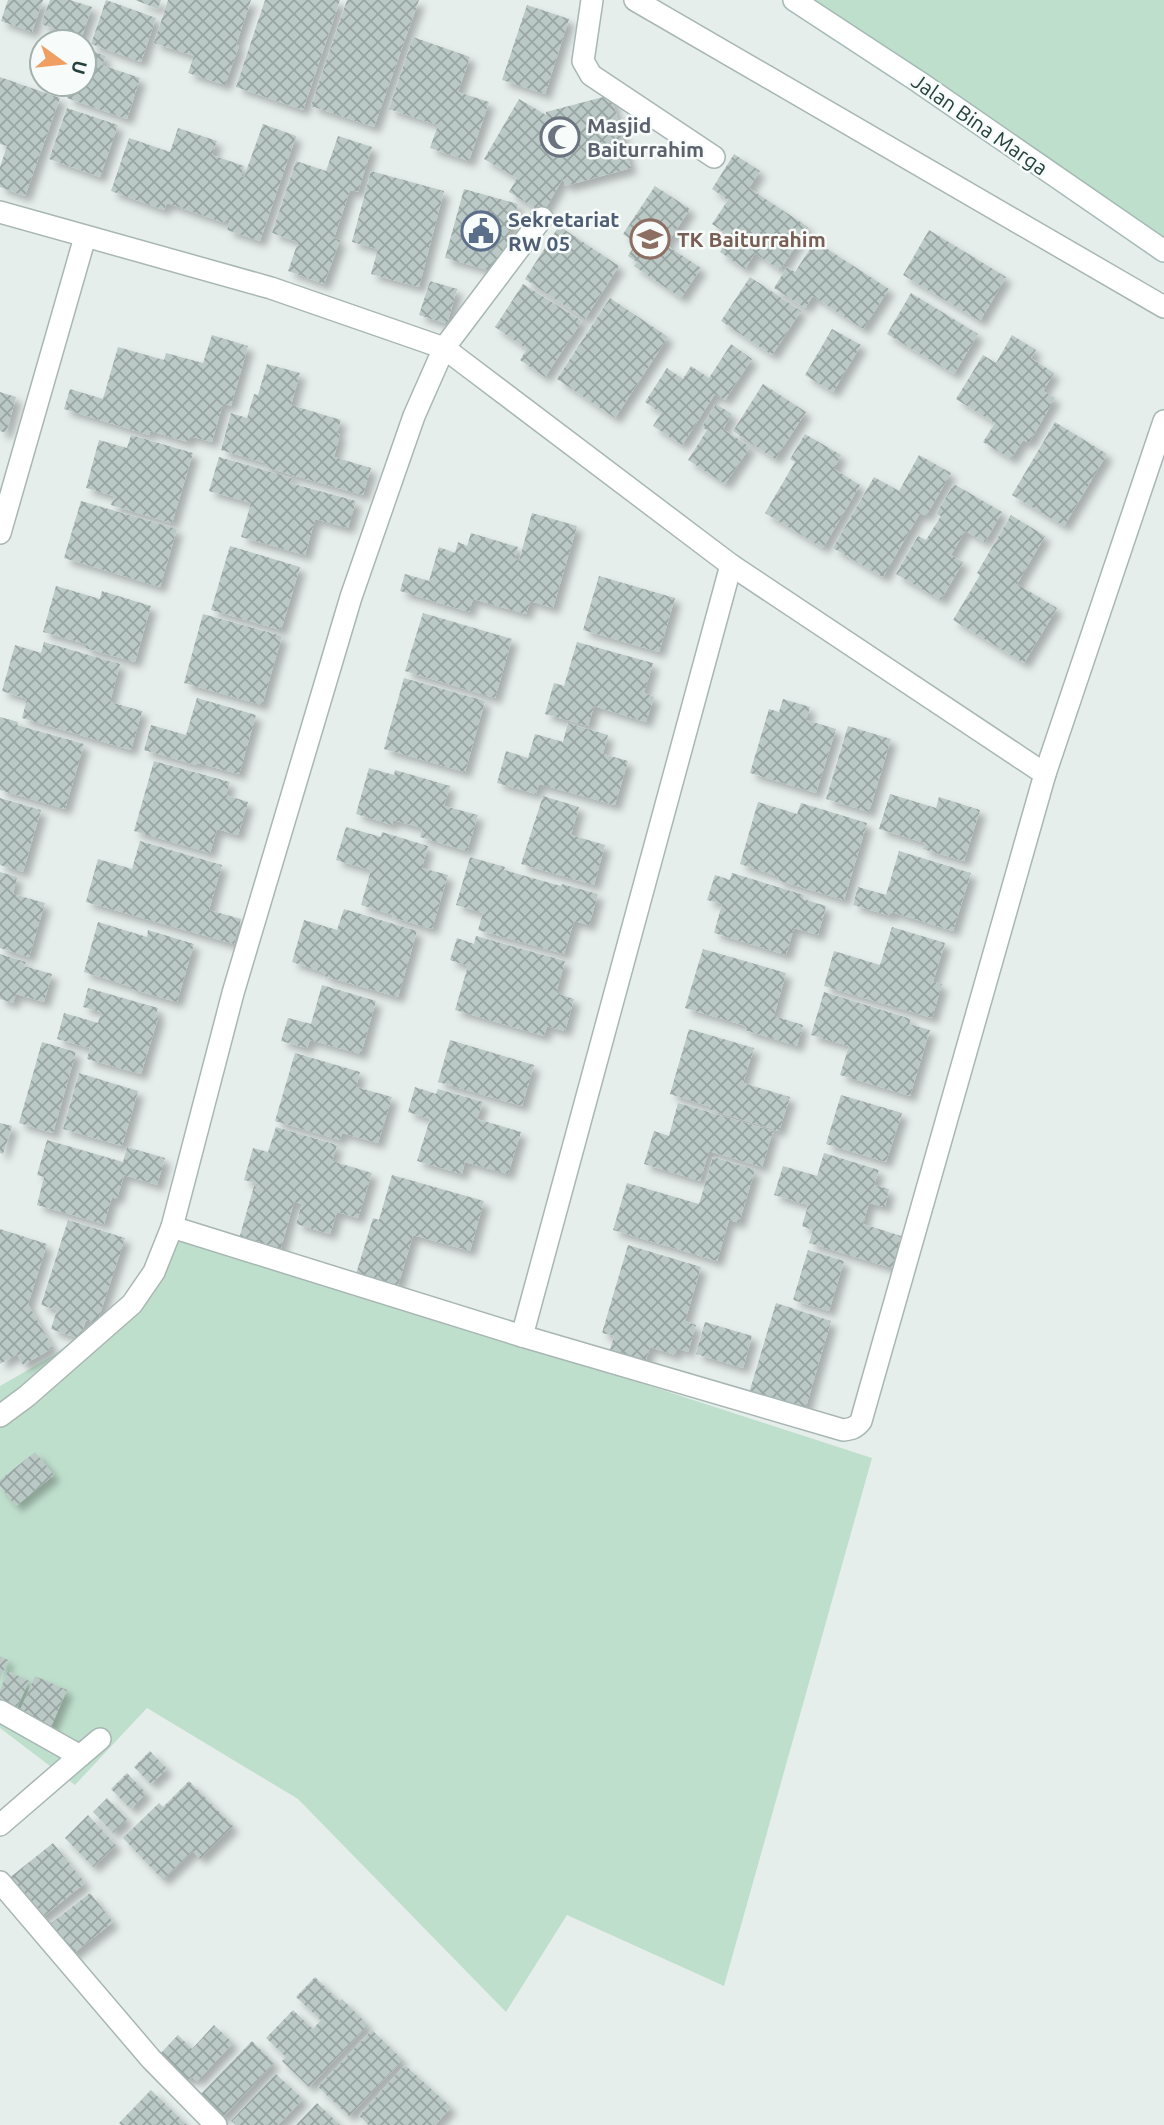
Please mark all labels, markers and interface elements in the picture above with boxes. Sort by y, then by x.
north arrow [28,28,98,98]
text: U [67,58,92,77]
street label: Jalan Bina Marga [908,68,1052,180]
place label: Masjid Baiturrahim [587,113,704,161]
mosque icon: Masjid Baiturrahim [539,116,581,158]
place label: Sekretariat RW 05 [508,207,619,255]
public building icon: Sekretariat RW 05 [460,210,502,252]
school or university icon: TK Baiturrahim [629,218,671,260]
place label: TK Baiturrahim [677,227,826,251]

